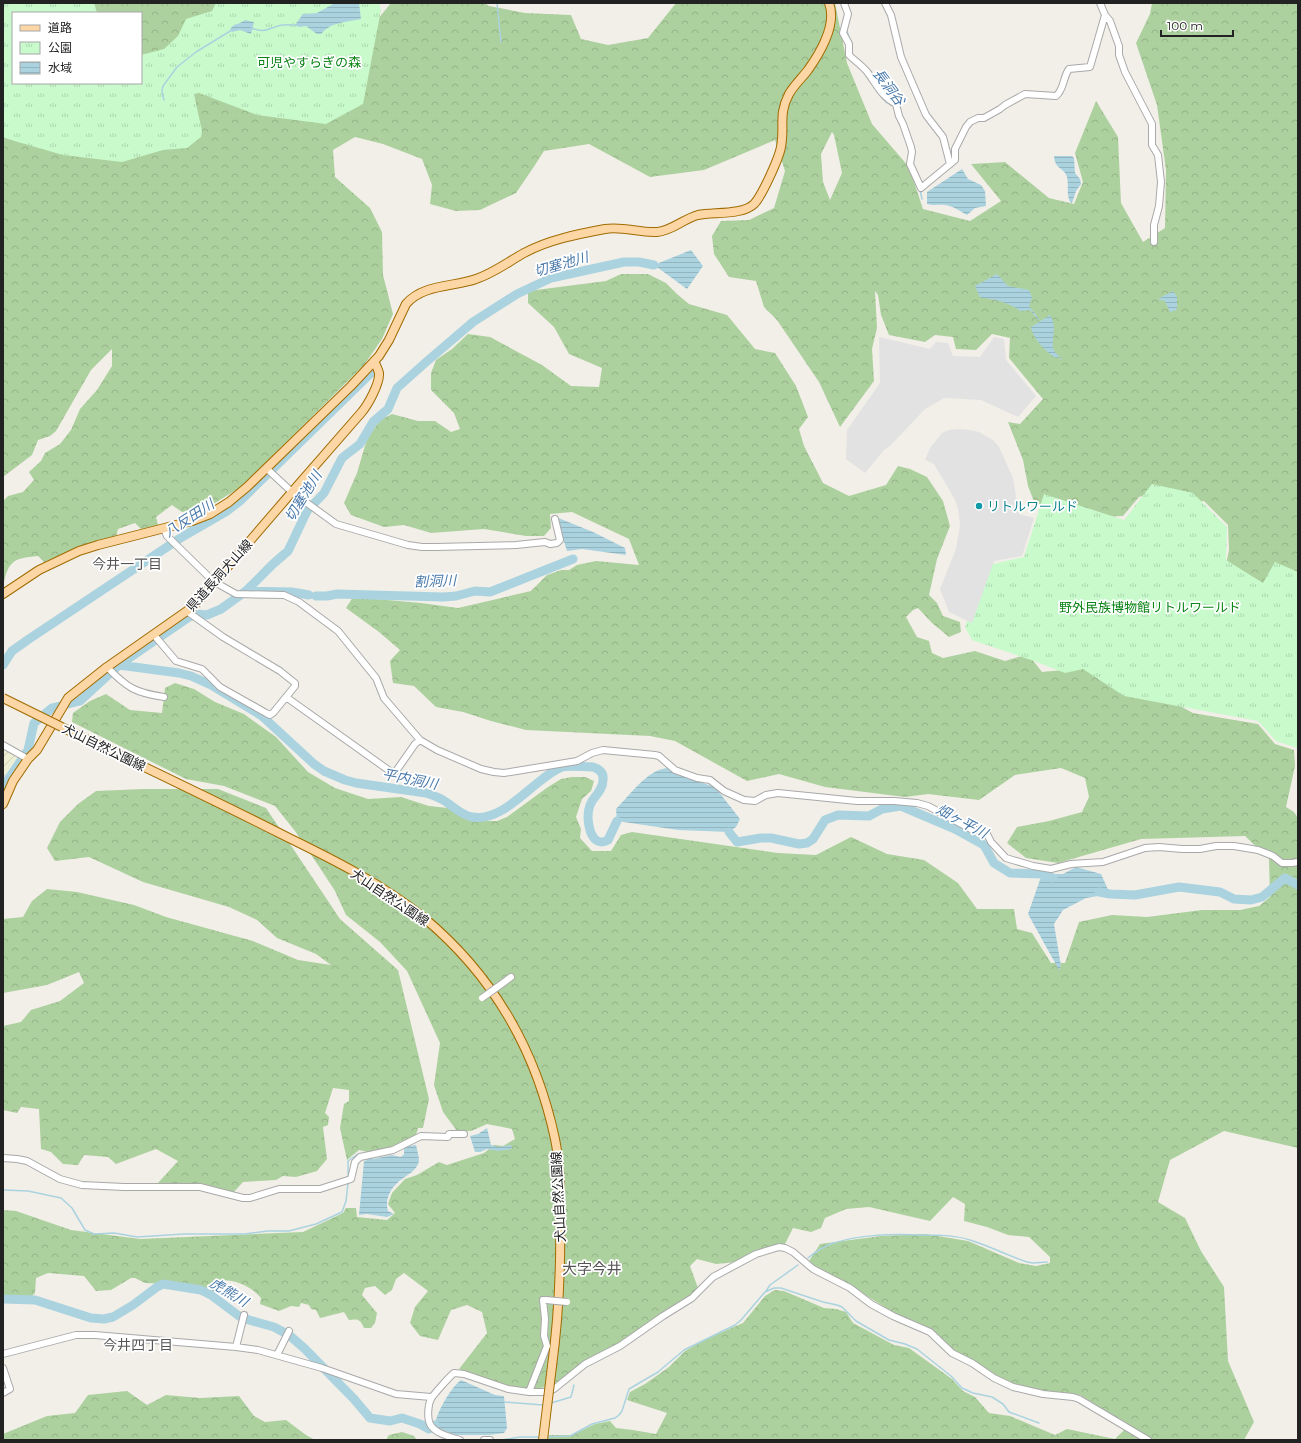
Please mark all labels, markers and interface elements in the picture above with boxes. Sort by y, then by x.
legend [12,12,142,84]
scale bar [1161,12,1233,38]
text: 100 m [1167,18,1203,33]
text: 道路 [48,20,72,35]
text: 公園 [48,40,72,55]
park label: 可児やすらぎの森 [257,54,361,70]
text: 水域 [48,60,72,75]
water label: 長洞谷 [869,65,909,110]
water label: 切塞池川 [532,247,592,280]
water label: 切塞池川 [281,466,327,525]
water label: 八反田川 [161,494,219,541]
place label: リトルワールド [987,498,1078,514]
marker: リトルワールド [974,501,984,511]
street label: 県道長洞犬山線 [183,536,255,614]
district label: 今井一丁目 [92,555,162,573]
water label: 割洞川 [414,571,458,591]
park label: 野外民族博物館リトルワールド [1059,599,1241,615]
street label: 犬山自然公園線 [60,720,148,774]
water label: 平内洞川 [381,765,441,794]
water label: 畑ヶ平川 [933,800,993,843]
street label: 犬山自然公園線 [348,865,432,929]
street label: 犬山自然公園線 [548,1151,568,1243]
district label: 大字今井 [562,1259,622,1278]
water label: 虎熊川 [206,1273,253,1312]
district label: 今井四丁目 [103,1336,173,1354]

